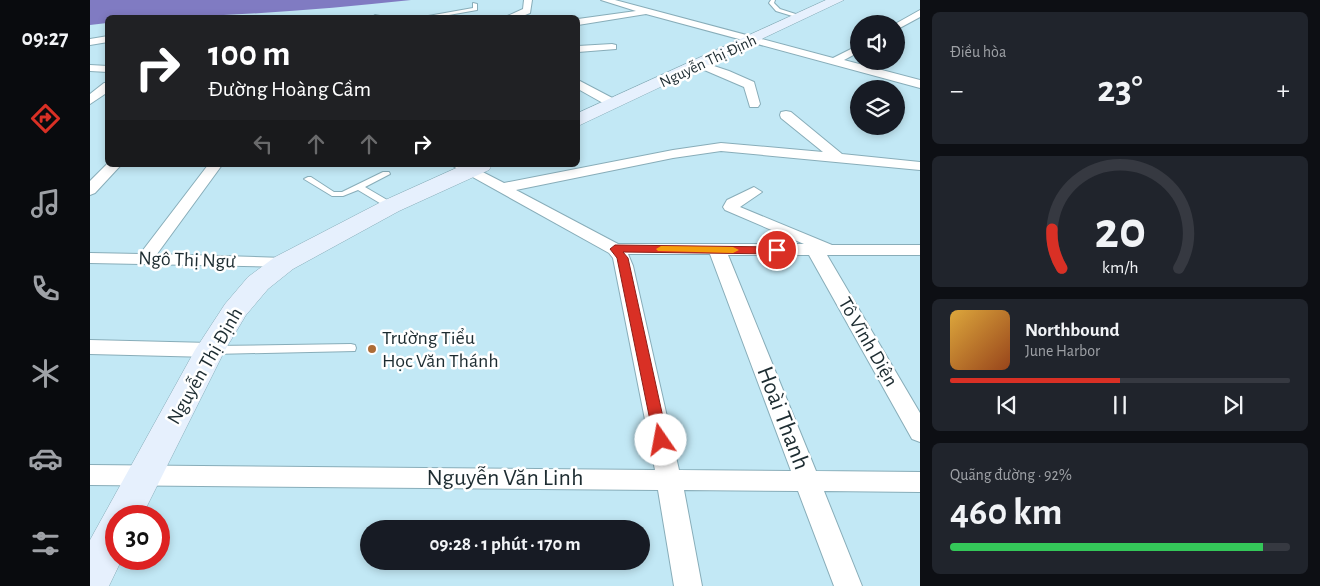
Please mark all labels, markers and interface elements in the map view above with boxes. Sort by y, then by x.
map controls [850,15,905,135]
button: sound [850,15,905,70]
text: 09:27 [22,27,69,49]
street label: Nguyễn Thị Định [656,30,759,91]
icon: right [125,35,190,100]
text: 100 m [208,37,291,72]
text: Điều hòa [950,44,1006,60]
text: 23° [1097,71,1143,109]
text: − [950,77,963,105]
text: + [1277,77,1290,105]
text: Đường Hoàng Cầm [208,78,371,100]
button: layers [850,80,905,135]
icon: directions [28,101,63,136]
icon: left [249,130,277,158]
icon: ahead [302,130,330,158]
icon: ahead [355,130,383,158]
icon: right [408,130,436,158]
icon: music [28,186,63,221]
text: 20 [1094,205,1146,257]
pin [756,229,798,271]
icon: arrive [763,236,791,264]
street label: Ngô Thị Ngư [138,248,236,272]
text: km/h [1102,259,1138,277]
icon: phone [28,271,63,306]
street label: Tô Vĩnh Diện [835,294,901,390]
street label: Nguyễn Thị Định [164,304,246,428]
text: Northbound [1025,321,1120,340]
place label: Trường Tiểu Học Văn Thánh [382,328,499,371]
marker: Trường Tiểu Học Văn Thánh [366,343,378,355]
text: June Harbor [1025,343,1100,359]
icon: climate [28,356,63,391]
street label: Hoài Thanh [752,363,814,473]
icon: previous [993,391,1021,419]
icon: pause [1106,391,1134,419]
icon: next [1219,391,1247,419]
position arrow [634,413,686,465]
icon: car [28,441,63,476]
street label: Nguyễn Văn Linh [427,465,583,490]
text: Quãng đường · 92% [950,467,1072,483]
text: 460 km [950,494,1062,532]
speed limit sign: 30 [105,505,170,570]
icon: filters [28,526,63,561]
text: 09:28 · 1 phút · 170 m [429,535,581,554]

